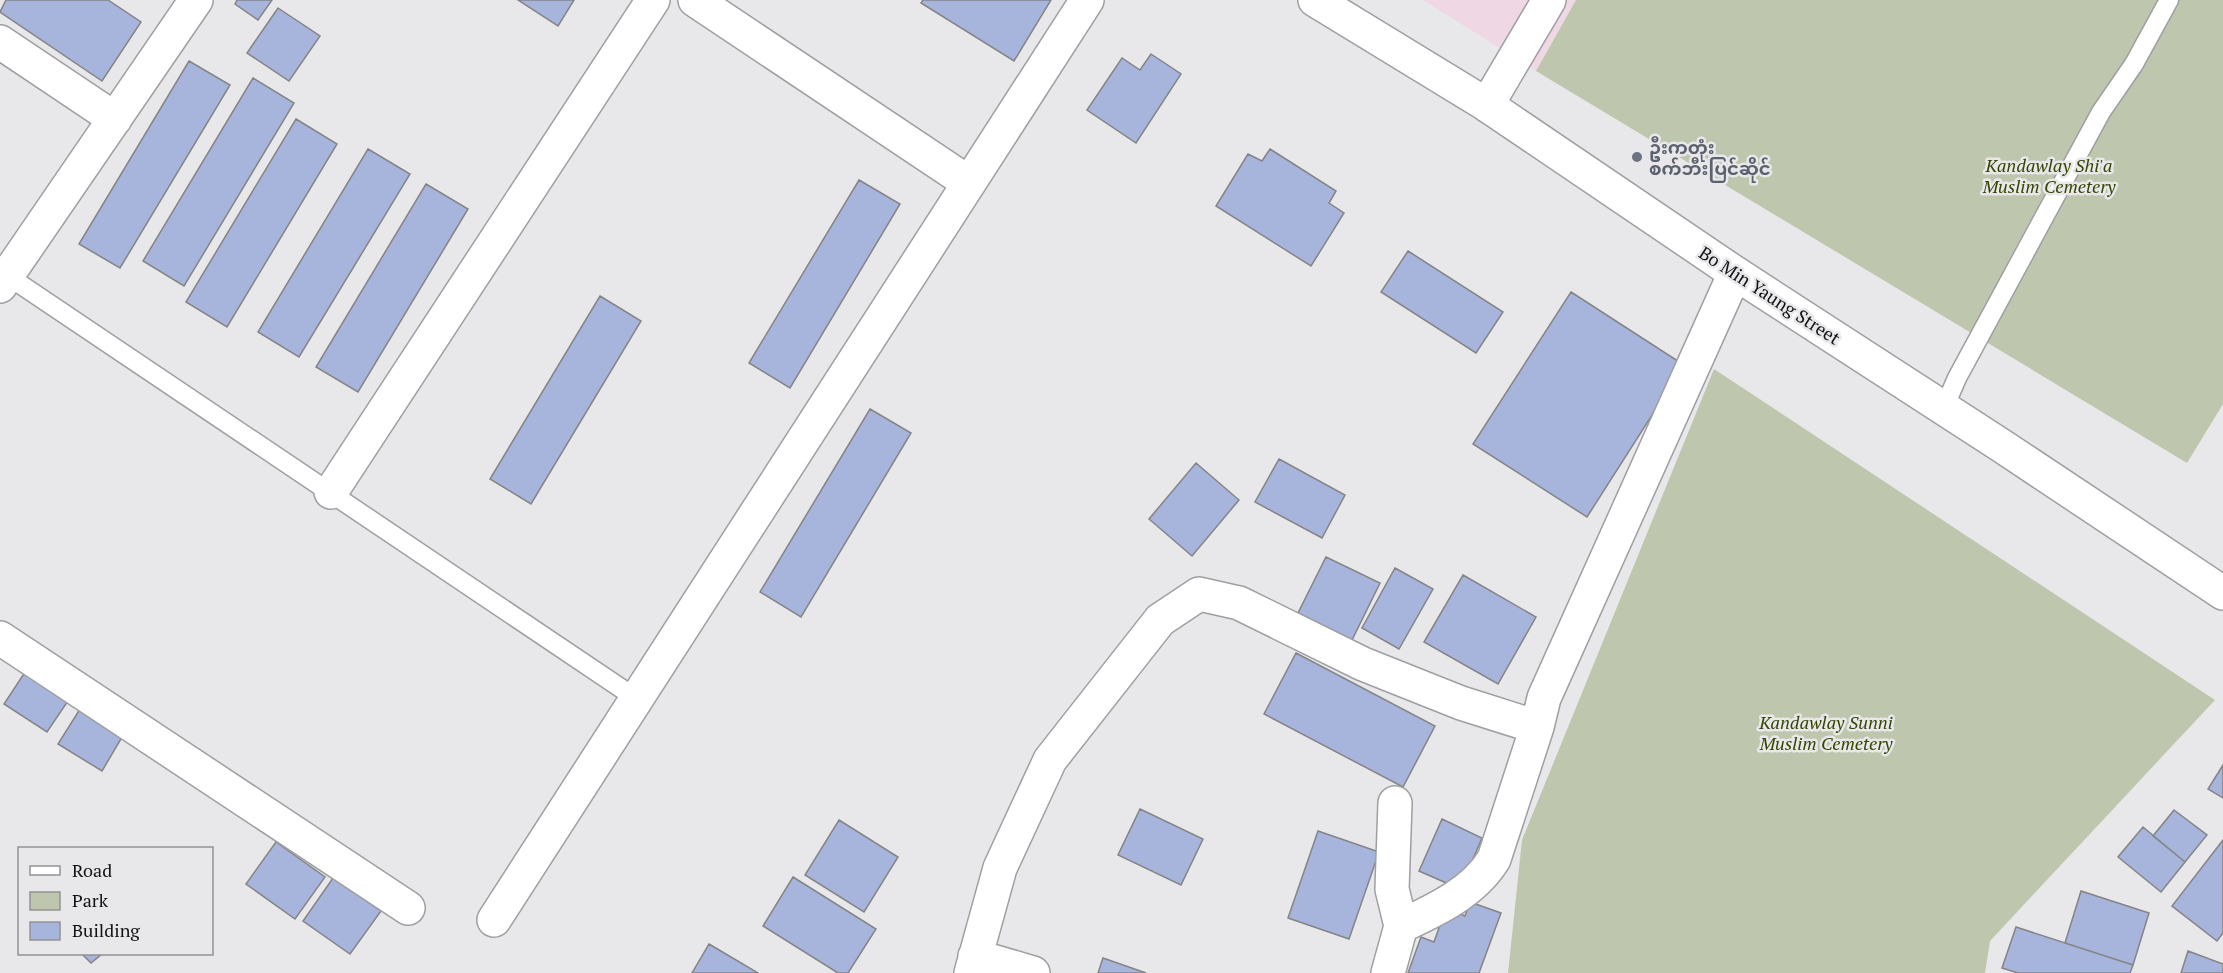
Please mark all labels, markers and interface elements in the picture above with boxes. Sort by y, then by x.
place label: ဦးကတုံး စက်ဘီးပြင်ဆိုင် [1649,135,1771,183]
marker: ဦးကတုံး စက်ဘီးပြင်ဆိုင် [1630,150,1644,164]
park label: Kandawlay Shi'a Muslim Cemetery [1982,153,2116,198]
street label: Bo Min Yaung Street [1695,240,1845,350]
park label: Kandawlay Sunni Muslim Cemetery [1758,710,1893,755]
legend [18,847,213,955]
text: Road [72,858,112,882]
text: Park [72,888,109,912]
text: Building [72,918,140,942]

